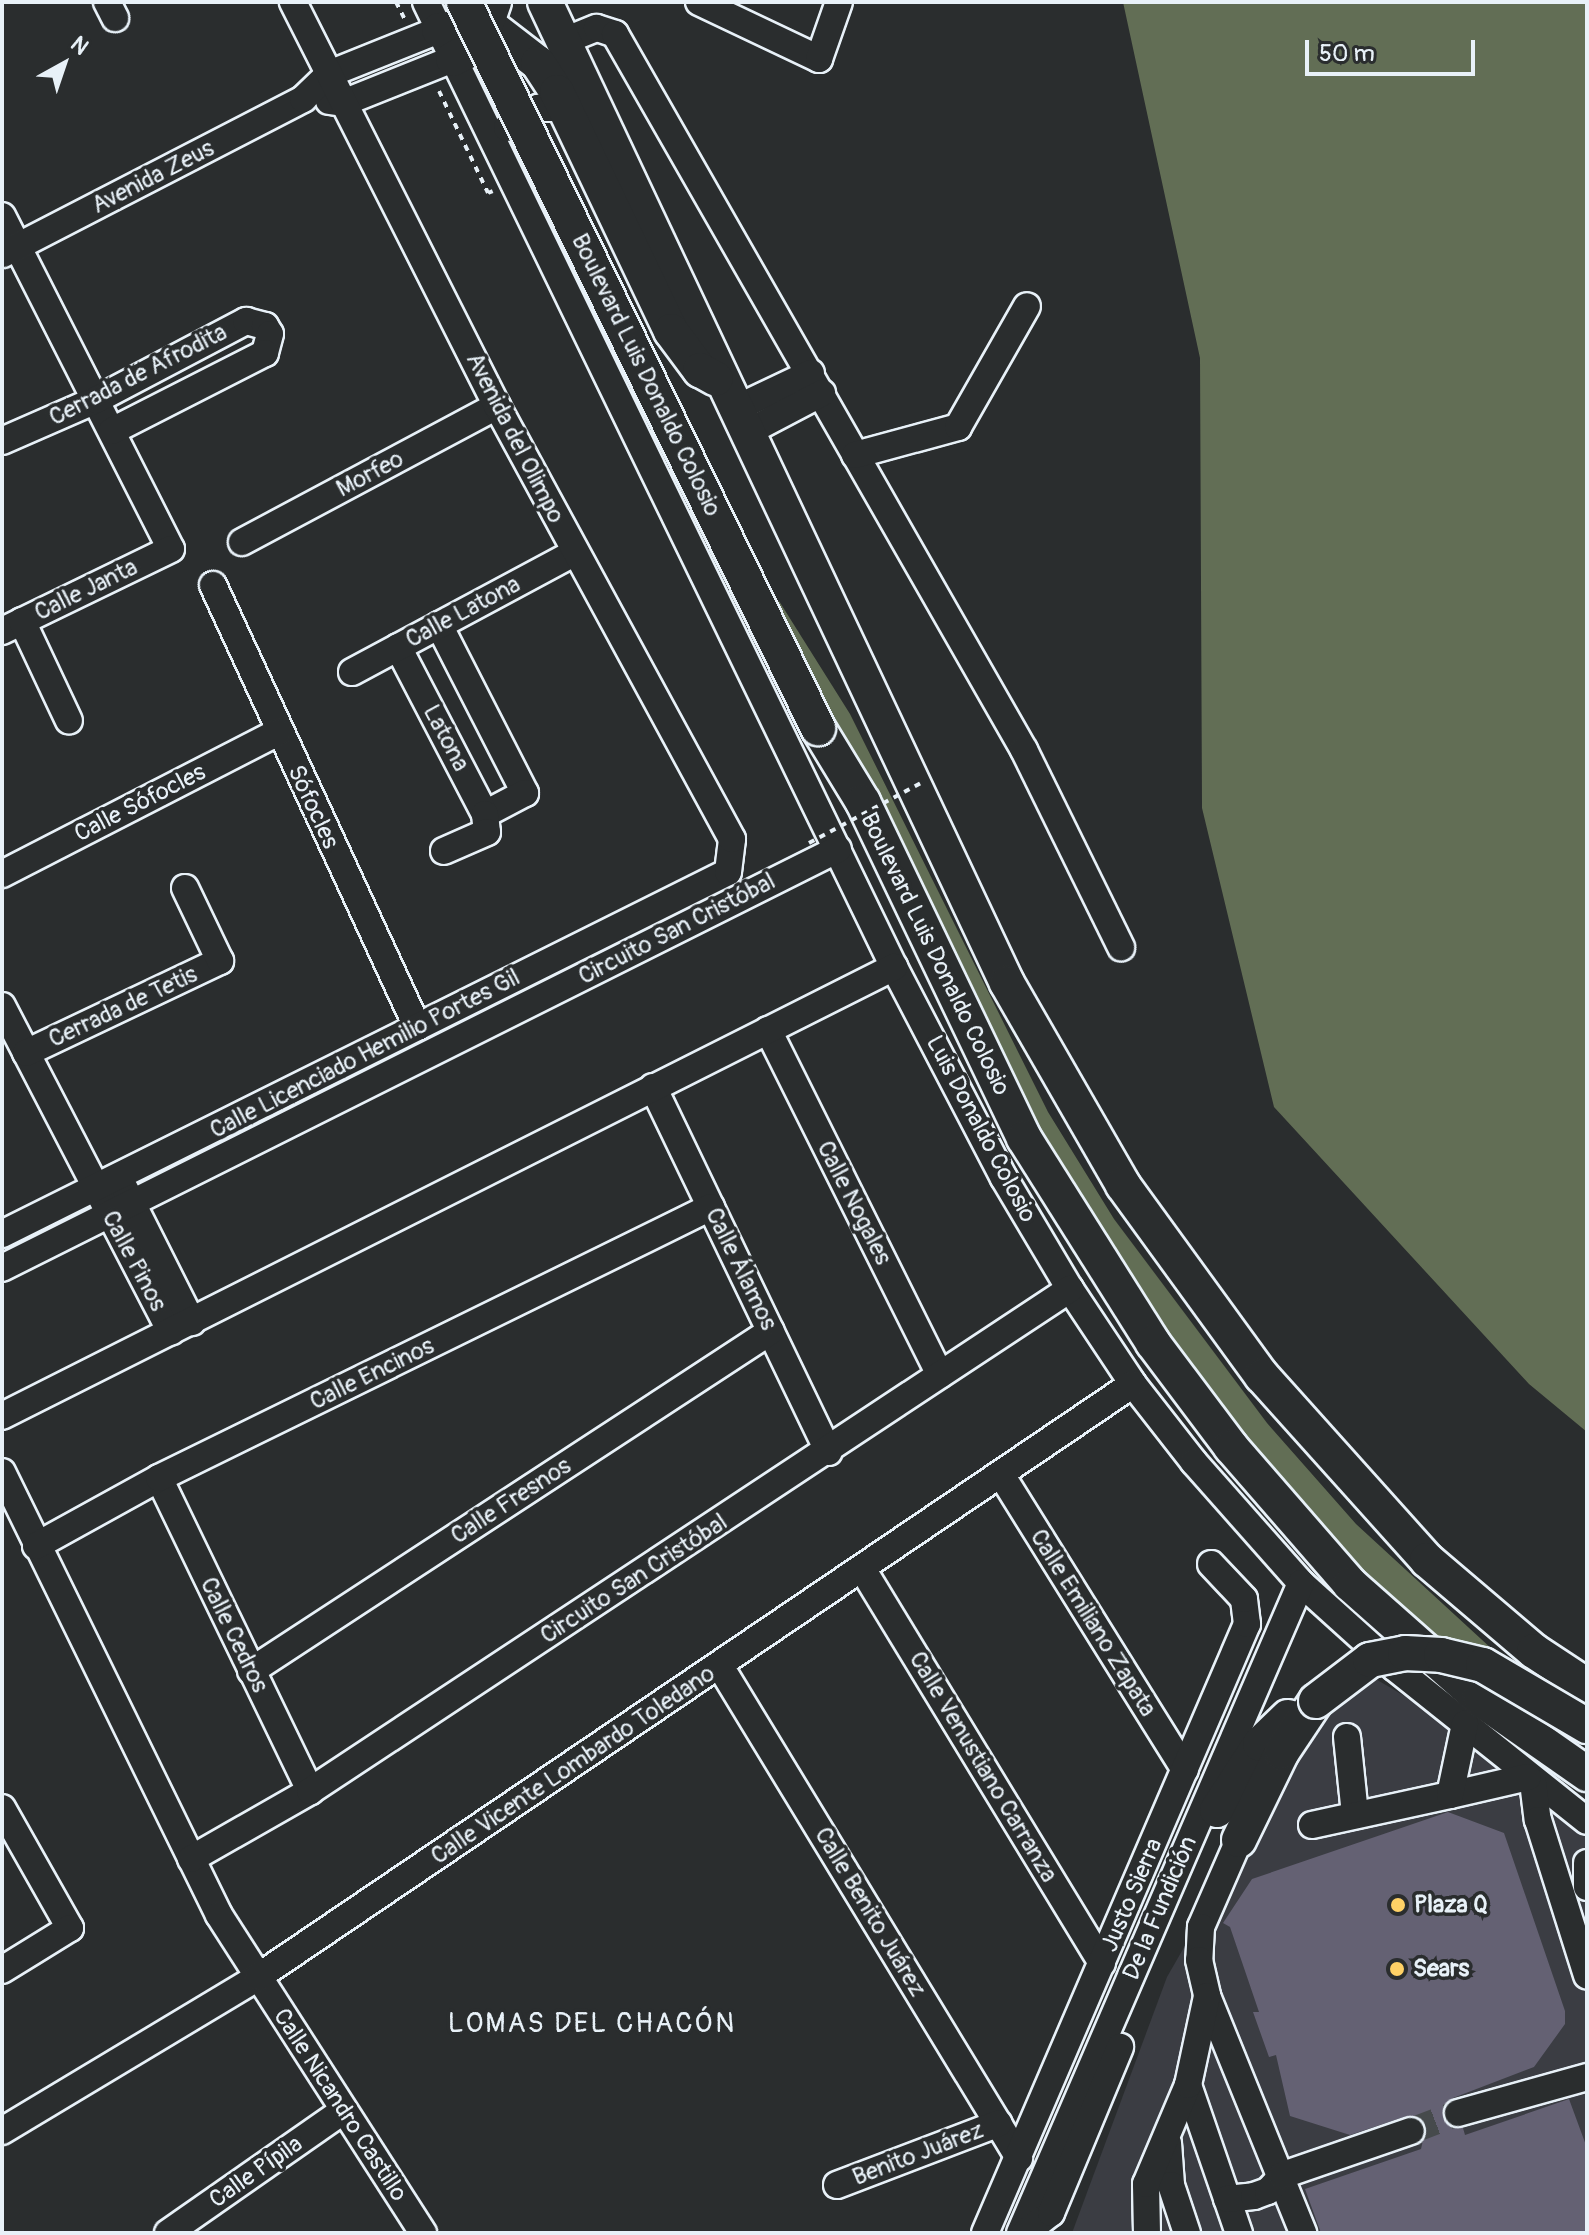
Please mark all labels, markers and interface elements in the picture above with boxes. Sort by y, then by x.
north arrow [24,24,104,104]
scale bar [1309,24,1479,74]
text: N [65,30,94,61]
text: 50 m [1319,39,1375,68]
street label: Avenida Zeus [87,134,219,220]
street label: Boulevard Luis Donaldo Colosio [565,229,727,521]
street label: Cerrada de Afrodita [44,318,232,432]
street label: Avenida del Olimpo [460,348,570,528]
street label: Morfeo [332,444,408,504]
street label: Calle Janta [30,553,142,627]
street label: Calle Latona [401,570,525,654]
street label: Latona [417,700,475,776]
street label: Calle Sófocles [70,758,210,848]
street label: Sófocles [281,761,345,853]
street label: Boulevard Luis Donaldo Colosio [854,808,1016,1100]
street label: Circuito San Cristóbal [574,867,780,991]
street label: Cerrada de Tetis [44,960,202,1054]
street label: Calle Licenciado Hemilio Portes Gil [205,963,525,1145]
street label: Luis Donaldo Colosio [920,1031,1042,1227]
street label: Calle Nogales [811,1136,897,1270]
street label: Calle Álamos [699,1203,783,1335]
street label: Calle Pinos [96,1206,172,1316]
street label: Calle Encinos [305,1332,439,1416]
street label: Calle Fresnos [446,1452,576,1550]
street label: Circuito San Cristóbal [535,1508,733,1650]
street label: Calle Emiliano Zapata [1024,1524,1162,1722]
street label: Calle Cedros [194,1573,274,1697]
street label: Calle Venustiano Carranza [903,1646,1063,1888]
street label: Calle Vicente Lombardo Toledano [426,1659,720,1871]
street label: Calle Benito Juárez [808,1822,932,2002]
street label: De la Fundición [1117,1832,1203,1984]
street label: Justo Sierra [1095,1834,1169,1956]
place label: Plaza Q [1414,1891,1488,1919]
marker: Plaza Q [1389,1896,1407,1914]
place label: Sears [1413,1955,1469,1983]
marker: Sears [1388,1960,1406,1978]
street label: Calle Nicandro Castillo [267,2003,413,2207]
district label: LOMAS DEL CHACÓN [448,2007,736,2041]
street label: Benito Juárez [849,2116,987,2192]
street label: Calle Pípila [204,2130,308,2214]

